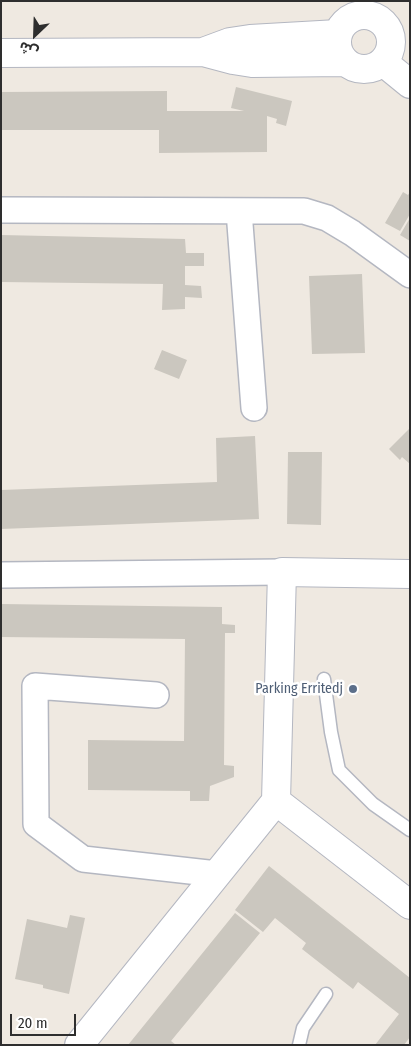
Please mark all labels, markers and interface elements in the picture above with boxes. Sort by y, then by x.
north arrow [10,10,60,60]
text: ش [16,37,41,61]
place label: Parking Erritedj [255,681,343,697]
marker: Parking Erritedj [347,683,359,695]
scale bar [12,1004,79,1036]
text: 20 m [18,1014,48,1032]

